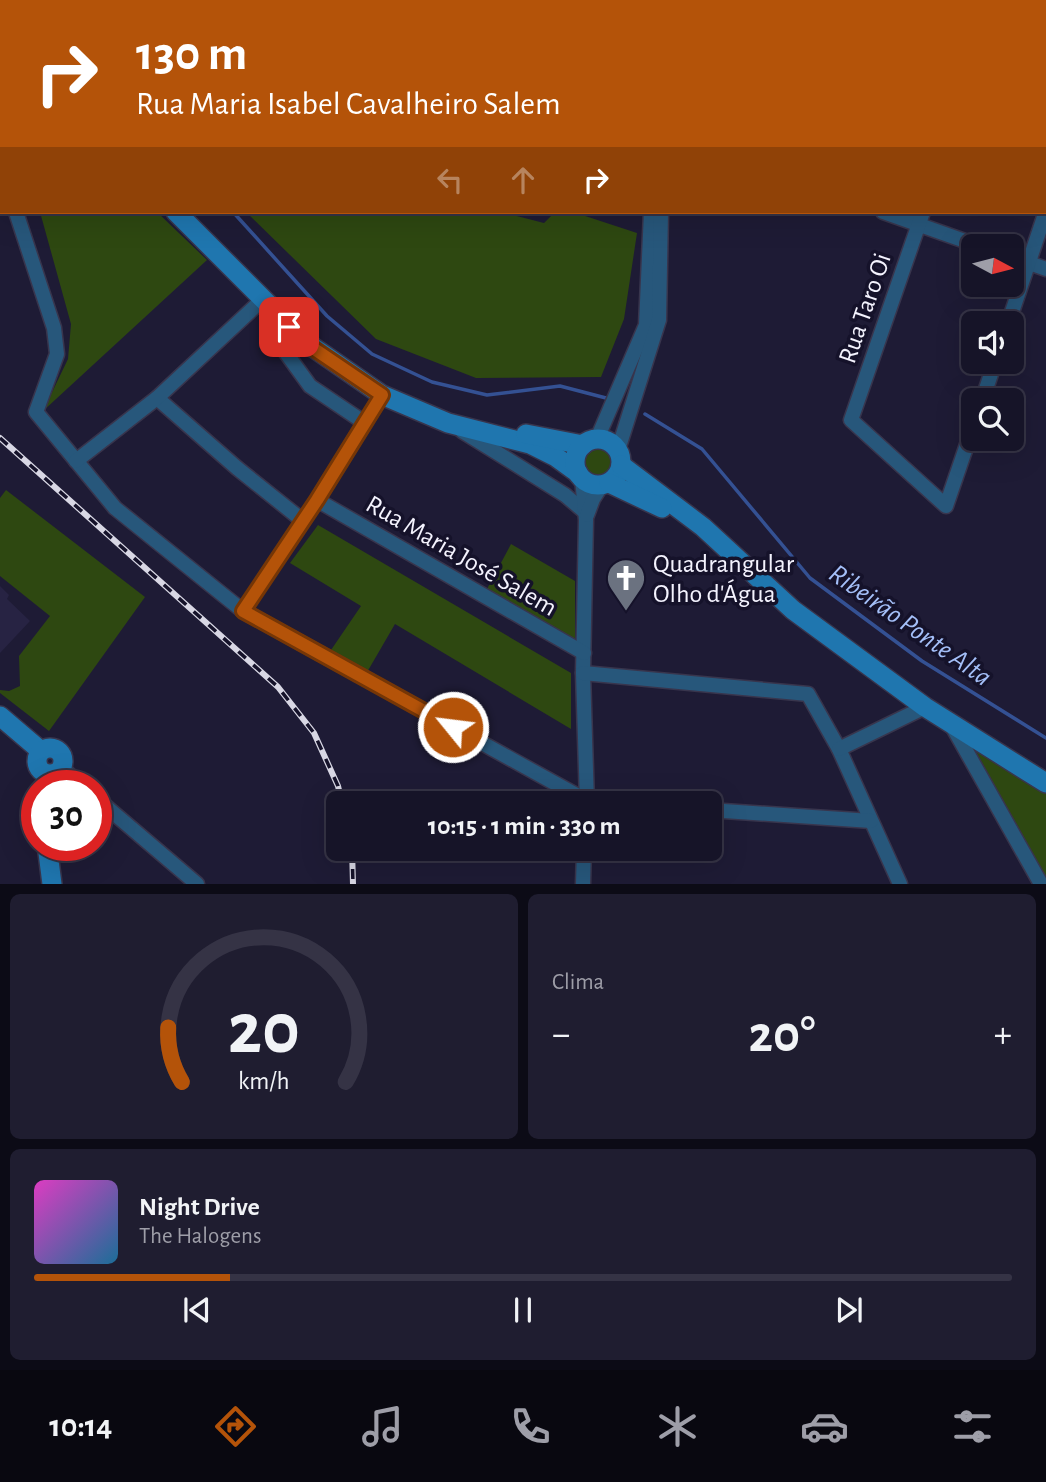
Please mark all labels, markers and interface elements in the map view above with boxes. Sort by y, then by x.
icon: right [21,28,112,119]
text: 130 m [136,30,247,79]
text: Rua Maria Isabel Cavalheiro Salem [136,88,561,120]
icon: left [431,161,469,199]
icon: ahead [504,161,542,199]
icon: right [577,161,615,199]
north arrow [961,234,1024,298]
map controls [961,234,1024,451]
street label: Rua Taro Oi [834,250,896,367]
pin [259,297,319,357]
icon: arrive [270,308,308,346]
button: sound [961,311,1024,374]
button: search [961,388,1024,451]
street label: Rua Maria José Salem [362,491,561,621]
place label: Quadrangular Olho d'Água [653,551,795,607]
church icon: Quadrangular Olho d'Água [605,557,647,612]
water label: Ribeirão Ponte Alta [824,559,996,692]
position arrow [416,690,490,764]
speed limit sign: 30 [21,770,112,861]
text: 10:15 · 1 min · 330 m [428,813,620,839]
text: Clima [552,971,604,994]
text: 20 [228,995,300,1068]
text: 20° [749,1009,815,1061]
text: − [552,1016,570,1054]
text: + [994,1016,1012,1054]
text: km/h [238,1069,290,1094]
text: Night Drive [139,1194,260,1220]
text: The Halogens [139,1225,261,1248]
icon: previous [178,1291,216,1329]
icon: pause [504,1291,542,1329]
icon: next [830,1291,868,1329]
icon: directions [211,1402,260,1451]
icon: music [358,1402,407,1451]
icon: phone [506,1402,555,1451]
icon: climate [653,1402,702,1451]
icon: car [800,1402,849,1451]
icon: filters [948,1402,997,1451]
text: 10:14 [49,1410,112,1442]

